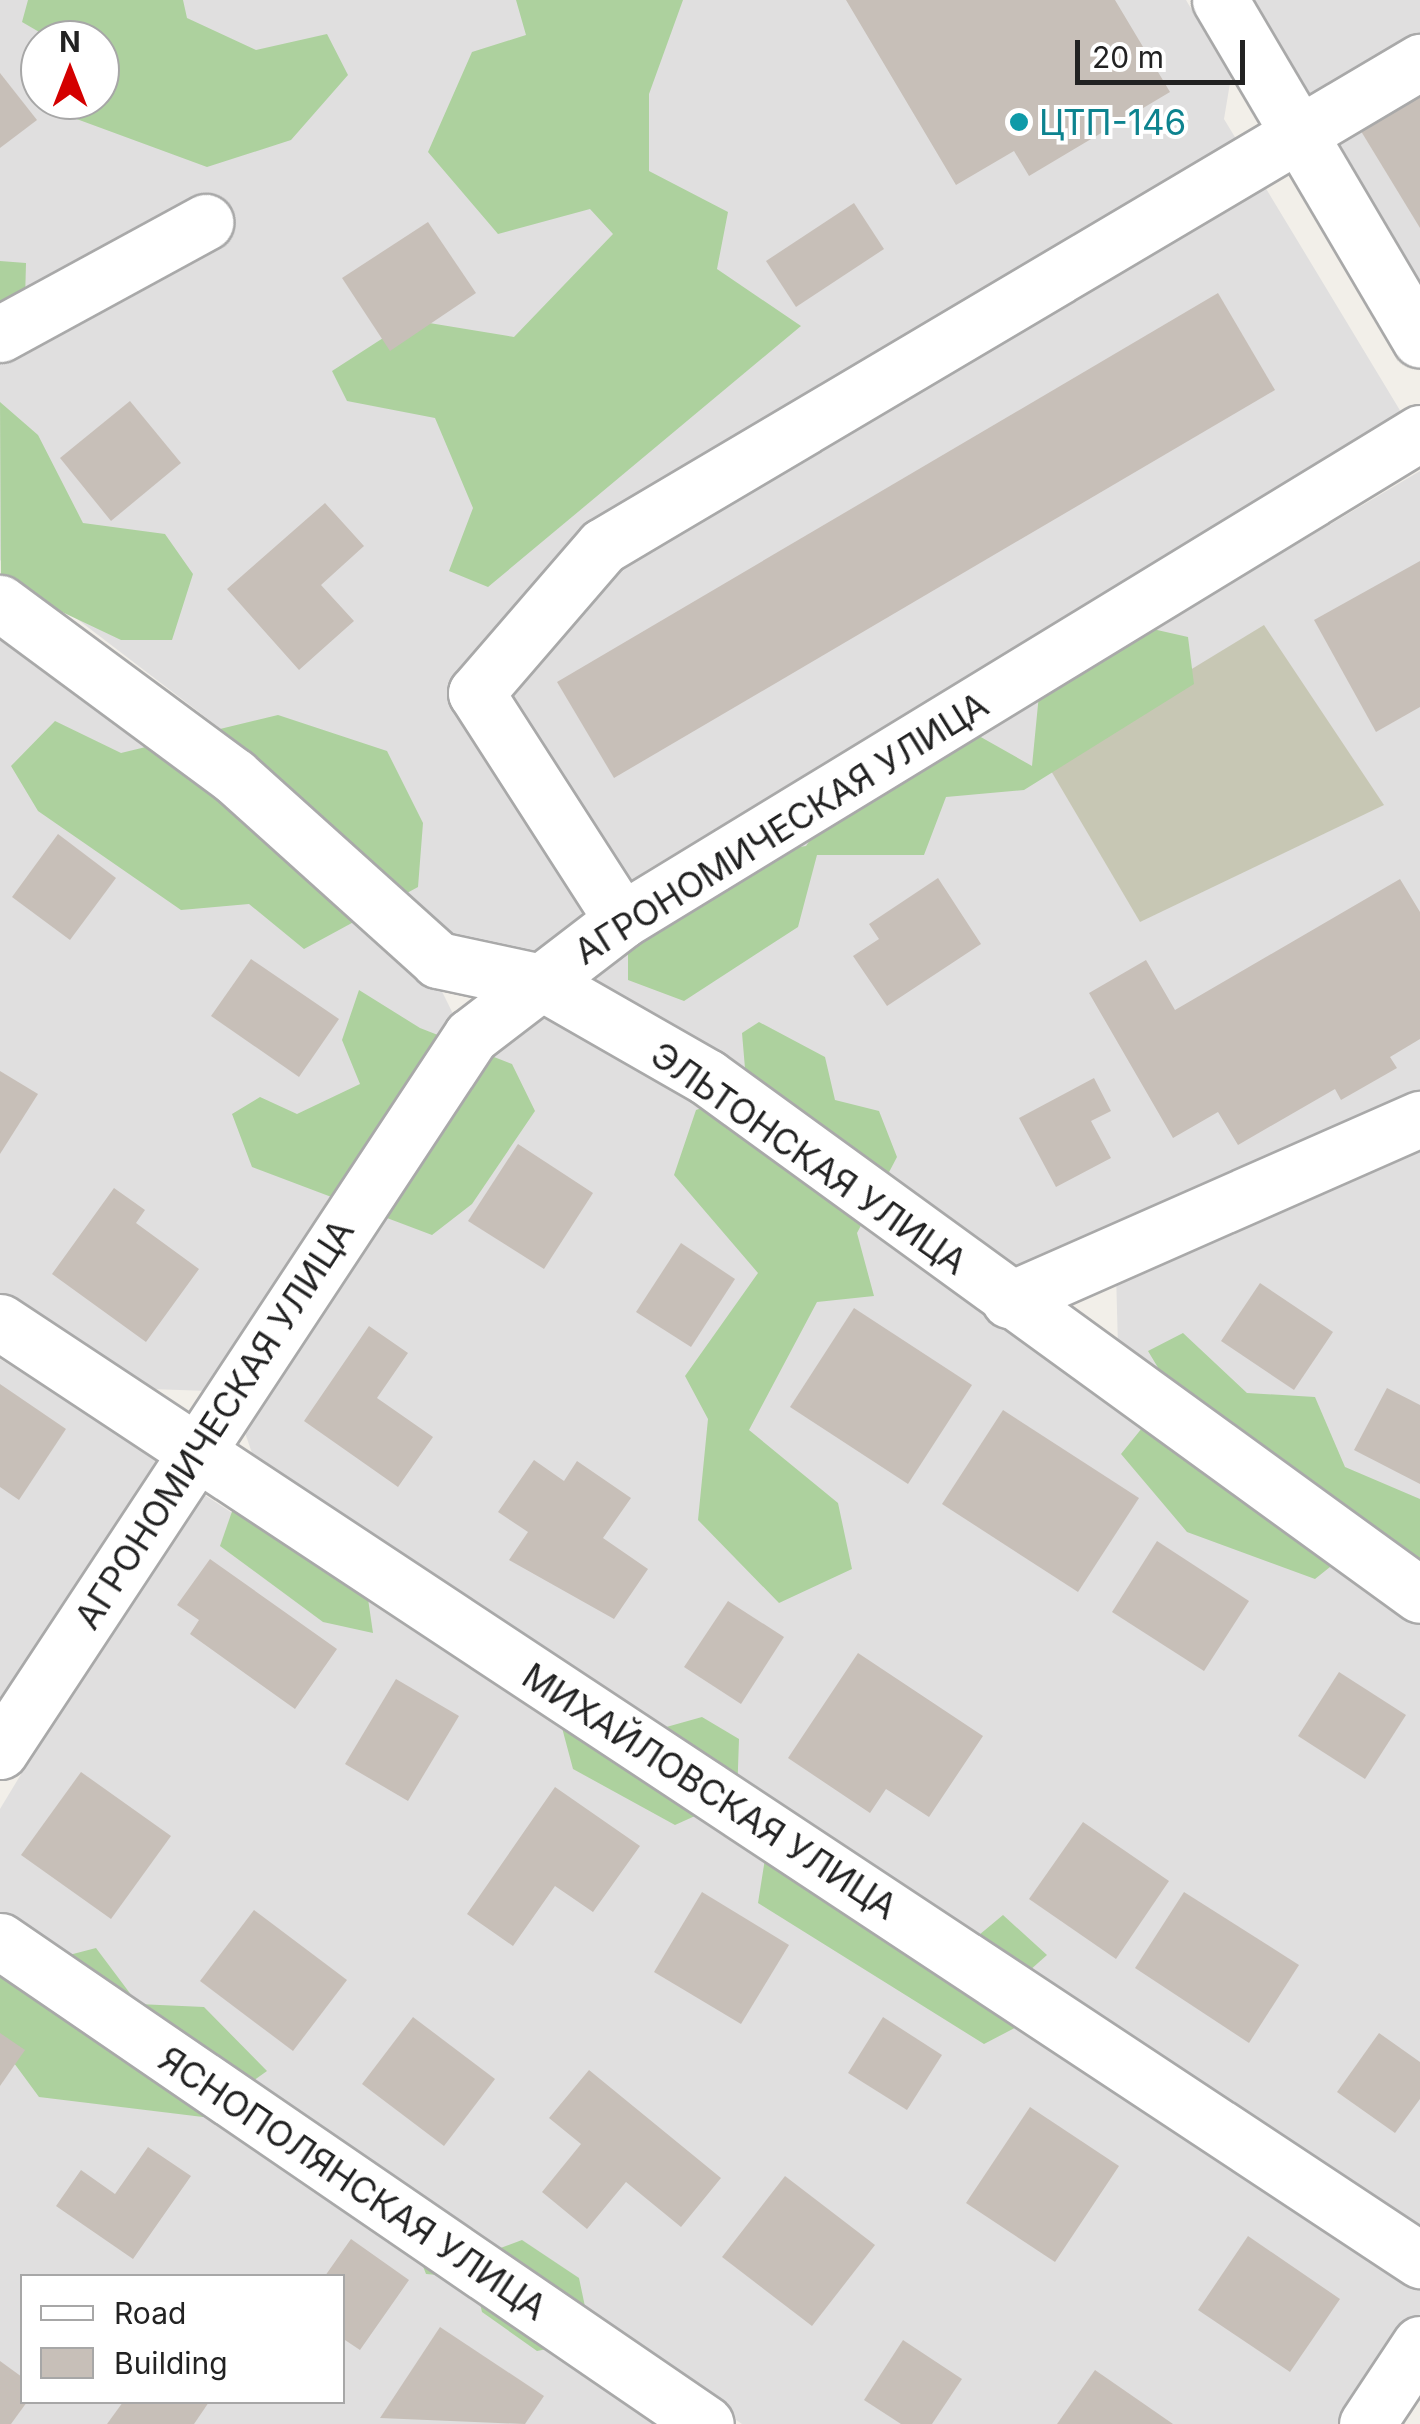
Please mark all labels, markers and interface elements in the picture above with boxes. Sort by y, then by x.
north arrow [20,20,120,120]
scale bar [1080,20,1250,82]
text: N [59,25,81,59]
text: 20 m [1092,39,1164,75]
place label: ЦТП-146 [1039,101,1186,143]
marker: ЦТП-146 [1008,111,1030,133]
street label: АГРОНОМИЧЕСКАЯ УЛИЦА [567,683,995,973]
street label: ЭЛЬТОНСКАЯ УЛИЦА [643,1033,975,1283]
street label: АГРОНОМИЧЕСКАЯ УЛИЦА [66,1212,362,1636]
street label: МИХАЙЛОВСКАЯ УЛИЦА [515,1654,905,1928]
street label: ЯСНОПОЛЯНСКАЯ УЛИЦА [151,2038,555,2328]
legend [20,2274,345,2404]
text: Road [114,2295,186,2331]
text: Building [114,2345,228,2381]

